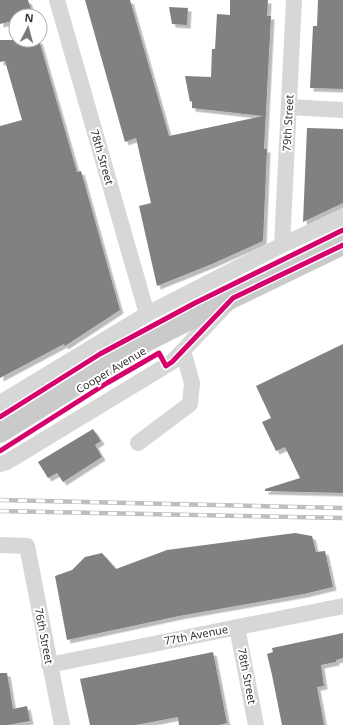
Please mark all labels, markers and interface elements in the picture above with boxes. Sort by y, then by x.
north arrow [8,8,48,48]
text: N [24,10,34,25]
street label: 79th Street [279,94,296,152]
street label: 78th Street [87,127,118,186]
street label: Cooper Avenue [73,343,149,396]
street label: 76th Street [32,607,57,665]
street label: 77th Avenue [163,621,229,648]
street label: 78th Street [235,647,260,705]

